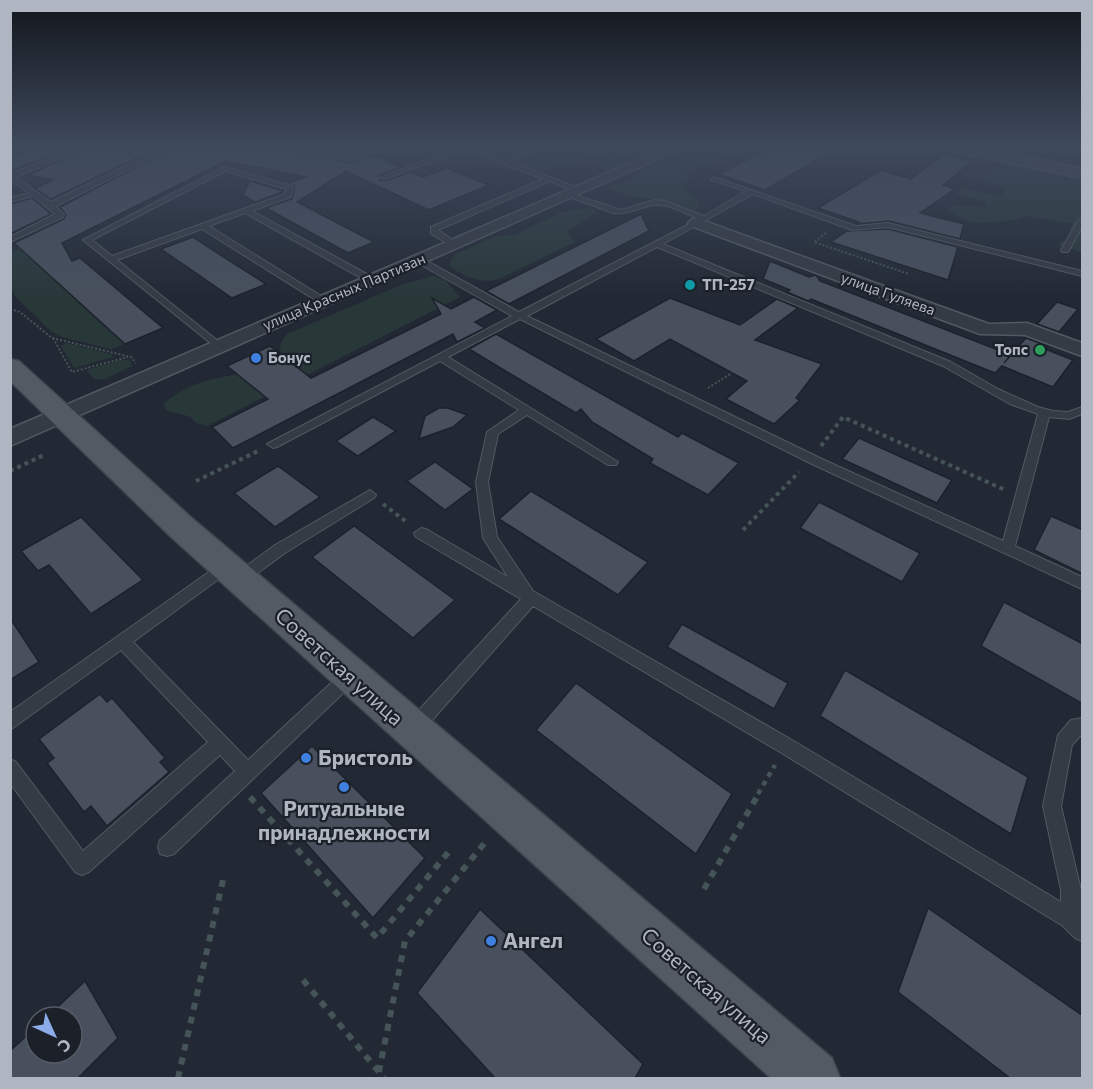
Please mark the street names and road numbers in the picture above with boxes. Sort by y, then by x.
street label: улица Красных Партизан [260,249,428,334]
street label: улица Гуляева [839,268,938,318]
street label: Советская улица [271,602,409,730]
street label: Советская улица [637,922,777,1048]

